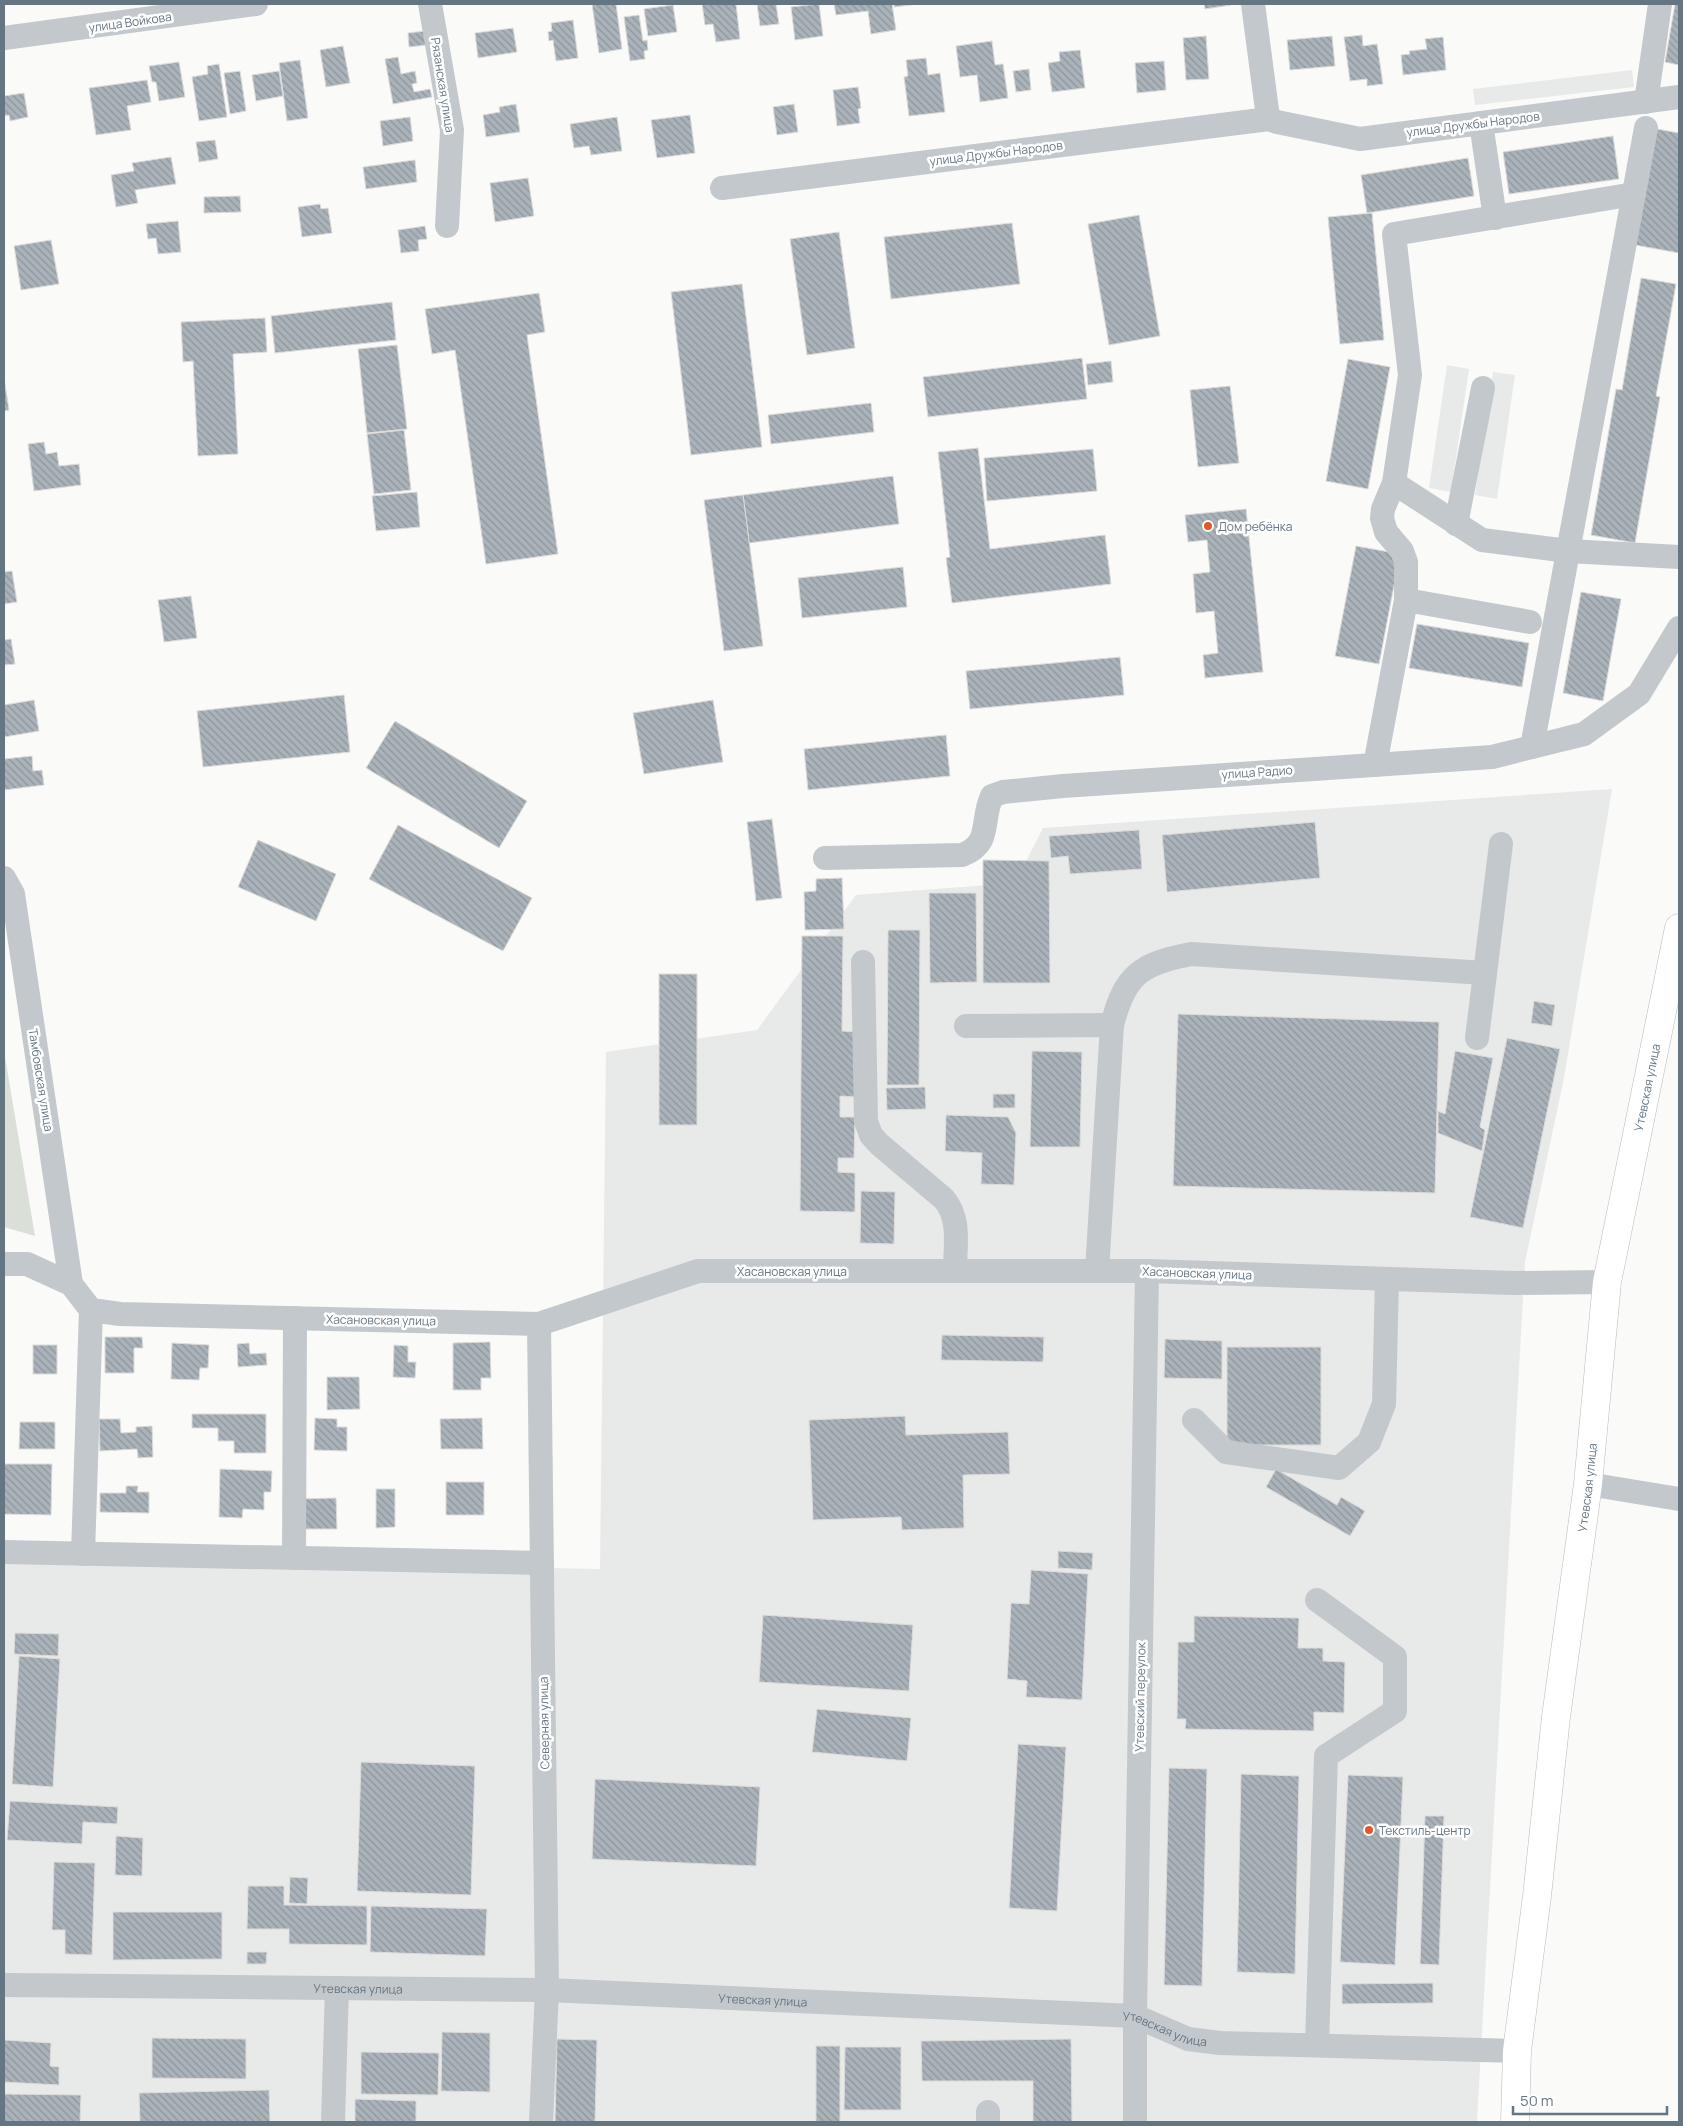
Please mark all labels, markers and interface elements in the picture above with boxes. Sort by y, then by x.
street label: улица Войкова [87,8,173,36]
street label: Рязанская улица [427,36,459,134]
street label: улица Дружбы Народов [1405,107,1541,141]
street label: улица Дружбы Народов [928,136,1064,170]
place label: Дом ребёнка [1218,518,1293,535]
marker: Дом ребёнка [1202,520,1214,532]
street label: улица Радио [1221,761,1293,783]
street label: Тамбовская улица [24,1027,58,1133]
street label: Утевская улица [1629,1042,1664,1133]
street label: Хасановская улица [737,1263,847,1280]
street label: Хасановская улица [1142,1263,1252,1283]
street label: Хасановская улица [326,1311,436,1329]
street label: Утевская улица [1573,1442,1600,1533]
street label: Утевский переулок [1131,1641,1149,1752]
street label: Северная улица [535,1676,553,1770]
place label: Текстиль-центр [1379,1822,1471,1839]
marker: Текстиль-центр [1363,1824,1375,1836]
street label: Утевская улица [313,1979,403,1997]
street label: Утевская улица [718,1989,808,2010]
street label: Утевская улица [1122,2007,1208,2050]
scale bar [1513,2084,1667,2116]
text: 50 m [1520,2090,1554,2111]

